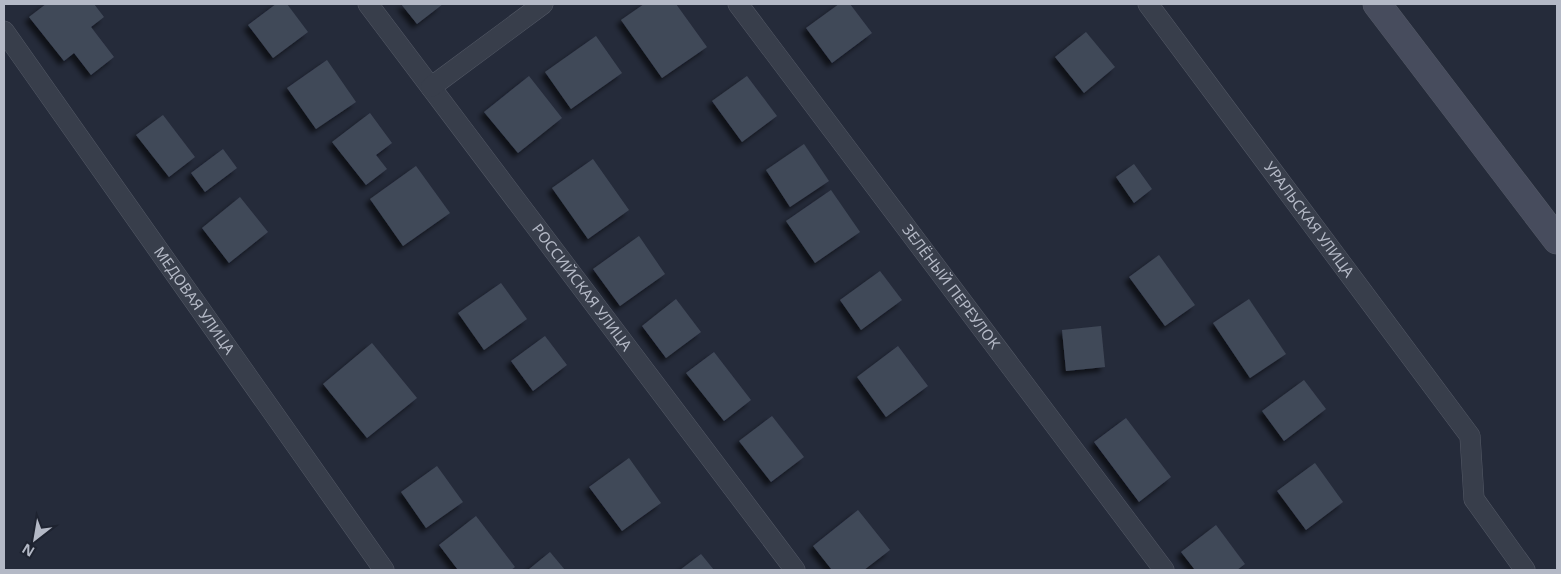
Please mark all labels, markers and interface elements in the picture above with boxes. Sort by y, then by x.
street label: УРАЛЬСКАЯ УЛИЦА [1260,157,1359,281]
street label: РОССИЙСКАЯ УЛИЦА [528,219,637,355]
street label: ЗЕЛЁНЫЙ ПЕРЕУЛОК [898,220,1005,353]
street label: МЕДОВАЯ УЛИЦА [150,242,240,358]
north arrow [10,514,60,564]
text: N [18,539,38,562]

